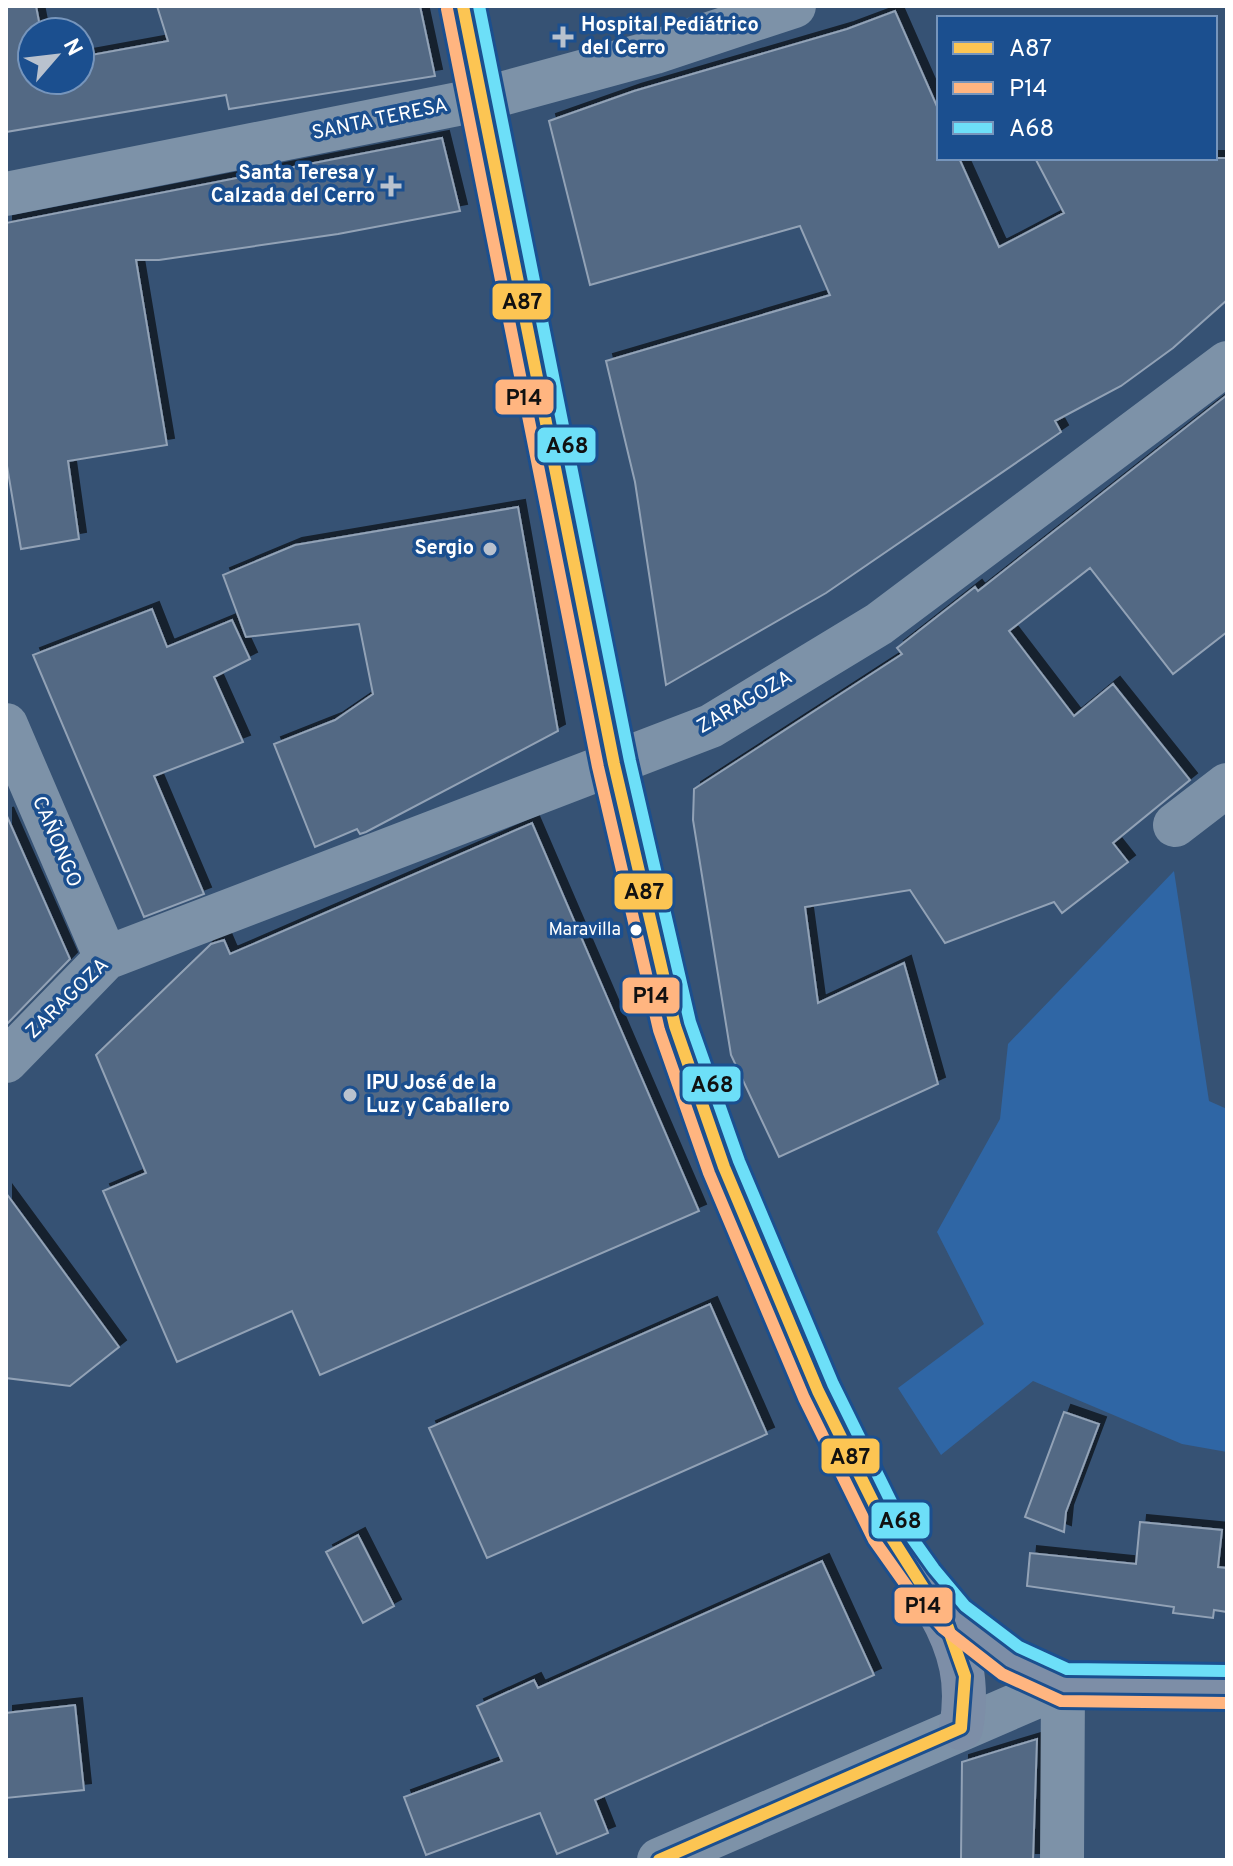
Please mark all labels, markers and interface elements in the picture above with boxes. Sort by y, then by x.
place label: Hospital Pediátrico del Cerro [581,13,759,62]
north arrow [16,16,96,96]
legend [937,16,1217,160]
marker: Hospital Pediátrico del Cerro [552,26,574,48]
text: N [56,34,87,61]
text: A87 [1009,35,1052,65]
text: P14 [1009,75,1048,105]
street label: SANTA TERESA [310,93,450,147]
text: A68 [1009,115,1054,145]
place label: Santa Teresa y Calzada del Cerro [211,161,375,210]
marker: Santa Teresa y Calzada del Cerro [382,177,400,195]
line badge: A87 [491,282,552,321]
text: A87 [502,290,542,317]
line badge: P14 [494,378,555,416]
text: P14 [505,386,543,413]
line badge: A68 [536,426,597,464]
text: A68 [545,434,589,461]
place label: Sergio [415,536,474,562]
marker: Sergio [481,540,499,558]
street label: ZARAGOZA [693,665,797,741]
street label: CAÑONGO [25,792,88,892]
line badge: A87 [613,872,674,911]
text: A87 [624,880,664,907]
place label: Maravilla [549,919,621,942]
marker: Maravilla [628,922,644,938]
street label: ZARAGOZA [21,953,115,1045]
line badge: P14 [621,976,681,1015]
text: P14 [632,984,670,1011]
line badge: A68 [681,1065,742,1103]
place label: IPU José de la Luz y Caballero [366,1071,510,1120]
text: A68 [690,1073,734,1100]
marker: IPU José de la Luz y Caballero [341,1086,359,1104]
line badge: A87 [820,1437,881,1475]
text: A87 [830,1445,870,1472]
line badge: A68 [870,1501,931,1540]
text: A68 [878,1509,922,1536]
line badge: P14 [893,1586,954,1625]
text: P14 [904,1594,942,1621]

